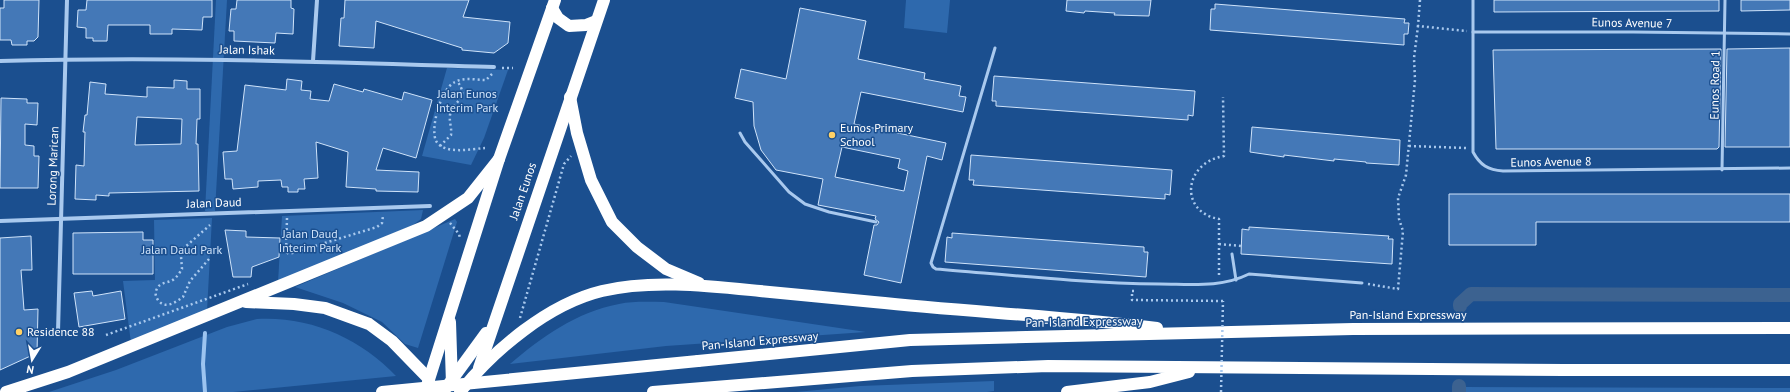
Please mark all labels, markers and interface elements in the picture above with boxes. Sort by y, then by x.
street label: Eunos Avenue 7 [1591,14,1673,31]
street label: Jalan Ishak [218,41,275,57]
street label: Eunos Road 1 [1706,50,1723,120]
park label: Jalan Eunos Interim Park [436,86,498,115]
place label: Eunos Primary School [840,120,914,149]
street label: Lorong Marican [44,126,61,206]
marker: Eunos Primary School [827,130,837,140]
street label: Eunos Avenue 8 [1510,153,1592,170]
street label: Jalan Eunos [505,160,539,222]
street label: Jalan Daud [185,194,242,211]
park label: Jalan Daud Interim Park [279,226,341,255]
park label: Jalan Daud Park [141,242,223,257]
street label: Pan-Island Expressway [1349,307,1467,322]
street label: Pan-Island Expressway [1025,313,1143,330]
place label: Residence 88 [27,324,95,339]
marker: Residence 88 [14,327,24,337]
street label: Pan-Island Expressway [701,328,819,353]
north arrow [12,340,52,380]
text: N [25,362,35,377]

